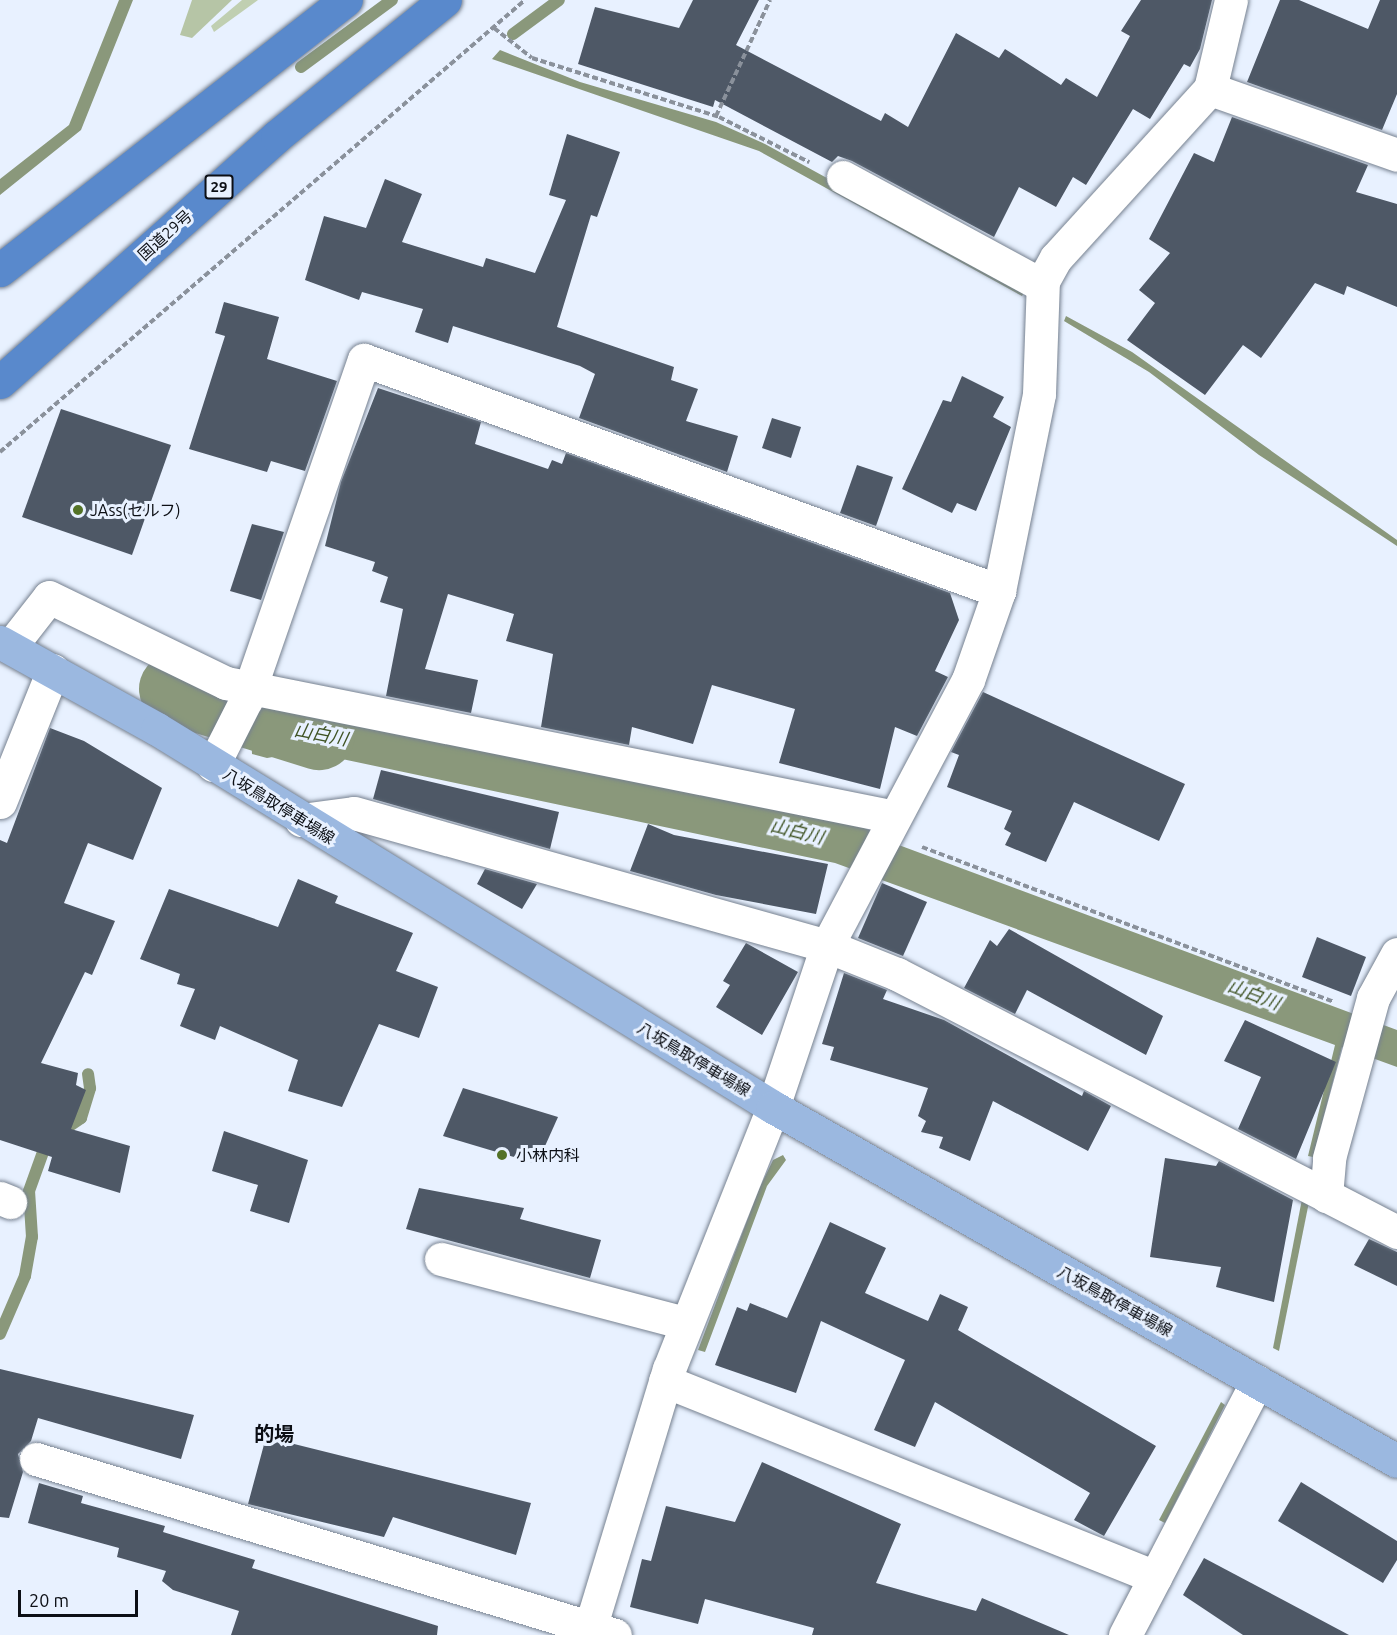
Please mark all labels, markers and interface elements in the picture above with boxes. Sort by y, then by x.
road number: 29 [204,175,234,199]
street label: 国道29号 [134,206,196,264]
place label: JAss(セルフ) [90,500,180,520]
marker: JAss(セルフ) [71,503,85,517]
water label: 山白川 [292,718,350,750]
street label: 八坂鳥取停車場線 [220,764,338,848]
water label: 山白川 [768,814,826,848]
water label: 山白川 [1225,974,1283,1014]
street label: 八坂鳥取停車場線 [634,1018,754,1100]
place label: 小林内科 [516,1145,580,1165]
marker: 小林内科 [493,1146,511,1164]
street label: 八坂鳥取停車場線 [1054,1262,1176,1340]
district label: 的場 [254,1421,294,1445]
scale bar [21,1578,141,1616]
text: 20 m [29,1590,69,1610]

